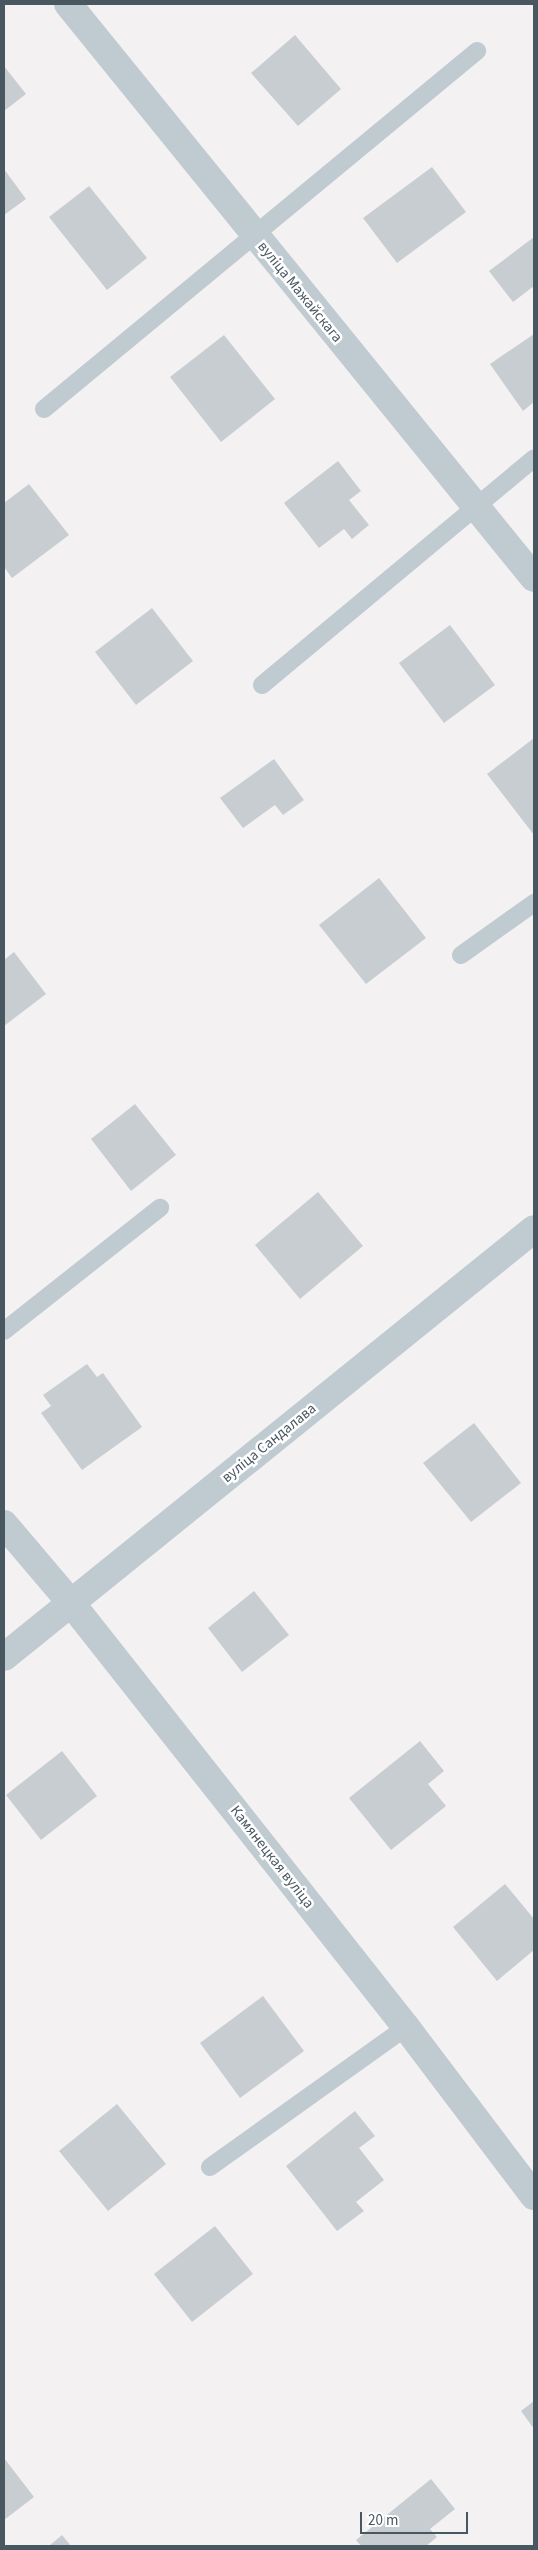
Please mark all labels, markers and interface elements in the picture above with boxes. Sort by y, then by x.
street label: вуліца Мажайскага [254,238,346,346]
street label: вуліца Сандалава [218,1400,320,1486]
street label: Камянецкая вуліца [226,1802,318,1912]
scale bar [363,2502,470,2534]
text: 20 m [368,2510,398,2531]

